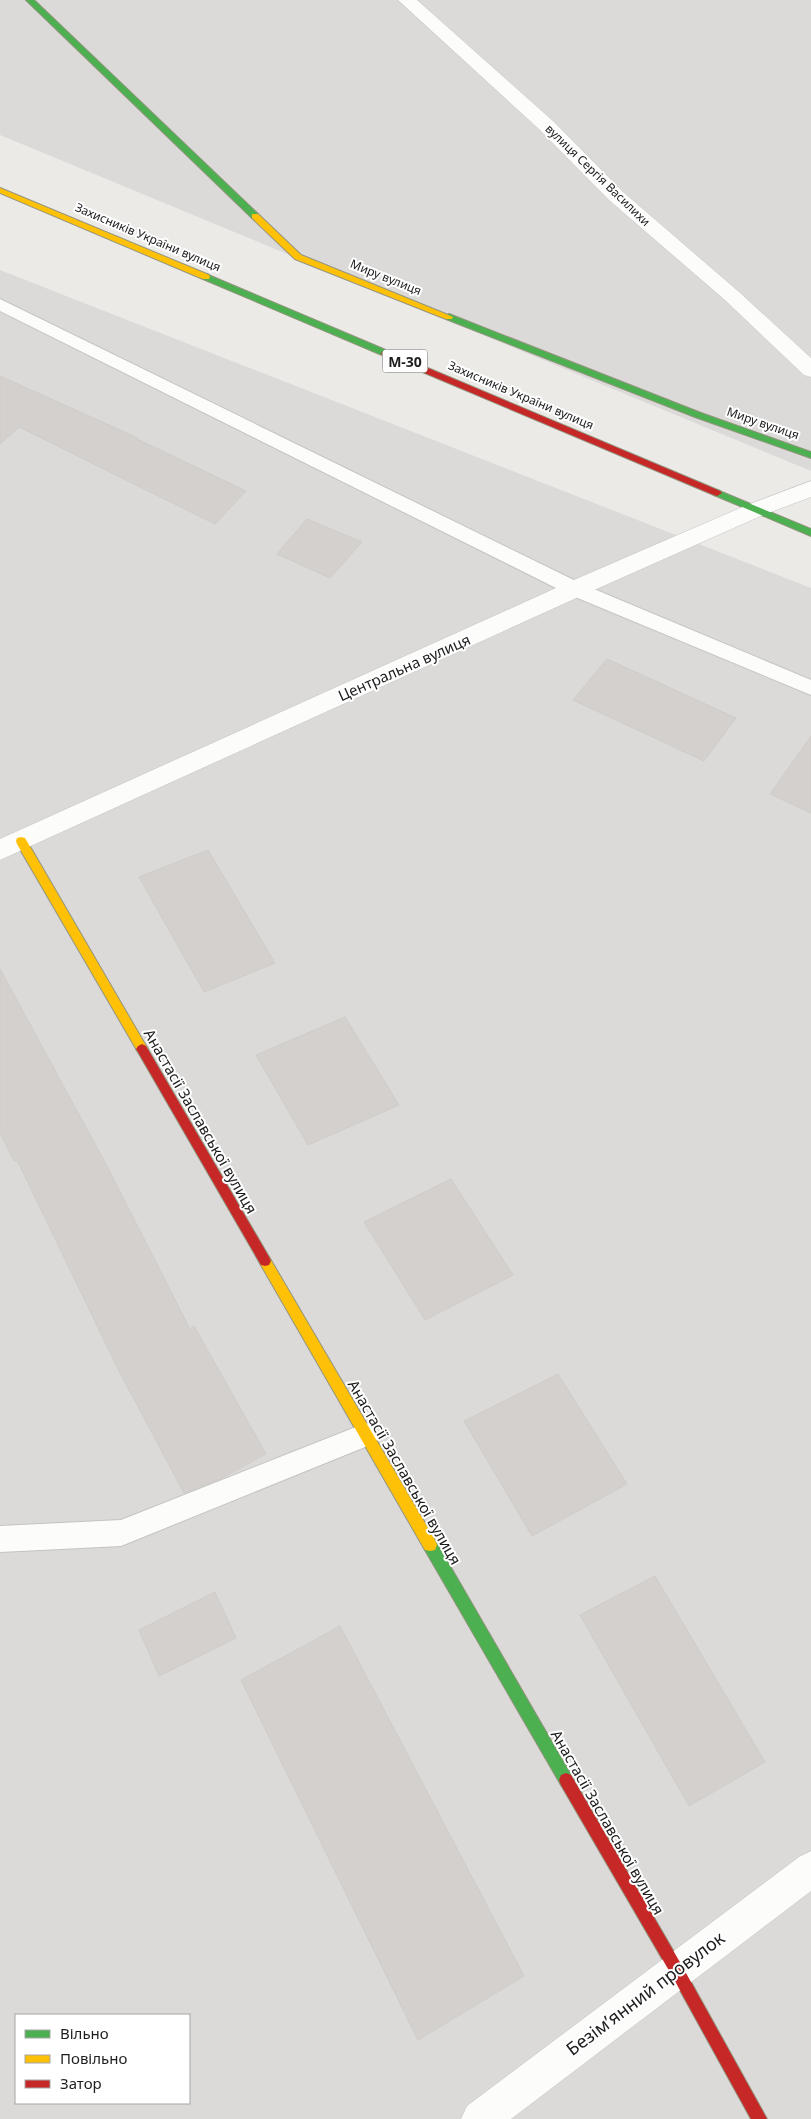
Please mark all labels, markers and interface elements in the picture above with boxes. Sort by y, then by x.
street label: вулиця Сергія Василихи [542,120,654,230]
street label: Захисників України вулиця [73,199,223,275]
street label: Миру вулиця [348,255,424,299]
road number: М-30 [382,350,428,372]
street label: Захисників України вулиця [446,357,596,433]
street label: Миру вулиця [725,403,801,443]
street label: Центральна вулиця [335,629,473,705]
street label: Анастасії Заславської вулиця [140,1025,262,1217]
street label: Анастасії Заславської вулиця [344,1376,466,1568]
street label: Анастасії Заславської вулиця [547,1726,669,1918]
street label: Безімʼянний провулок [561,1925,729,2061]
legend [15,2014,190,2104]
text: Вільно [60,2023,109,2043]
text: Повільно [60,2048,127,2068]
text: Затор [60,2073,102,2093]

